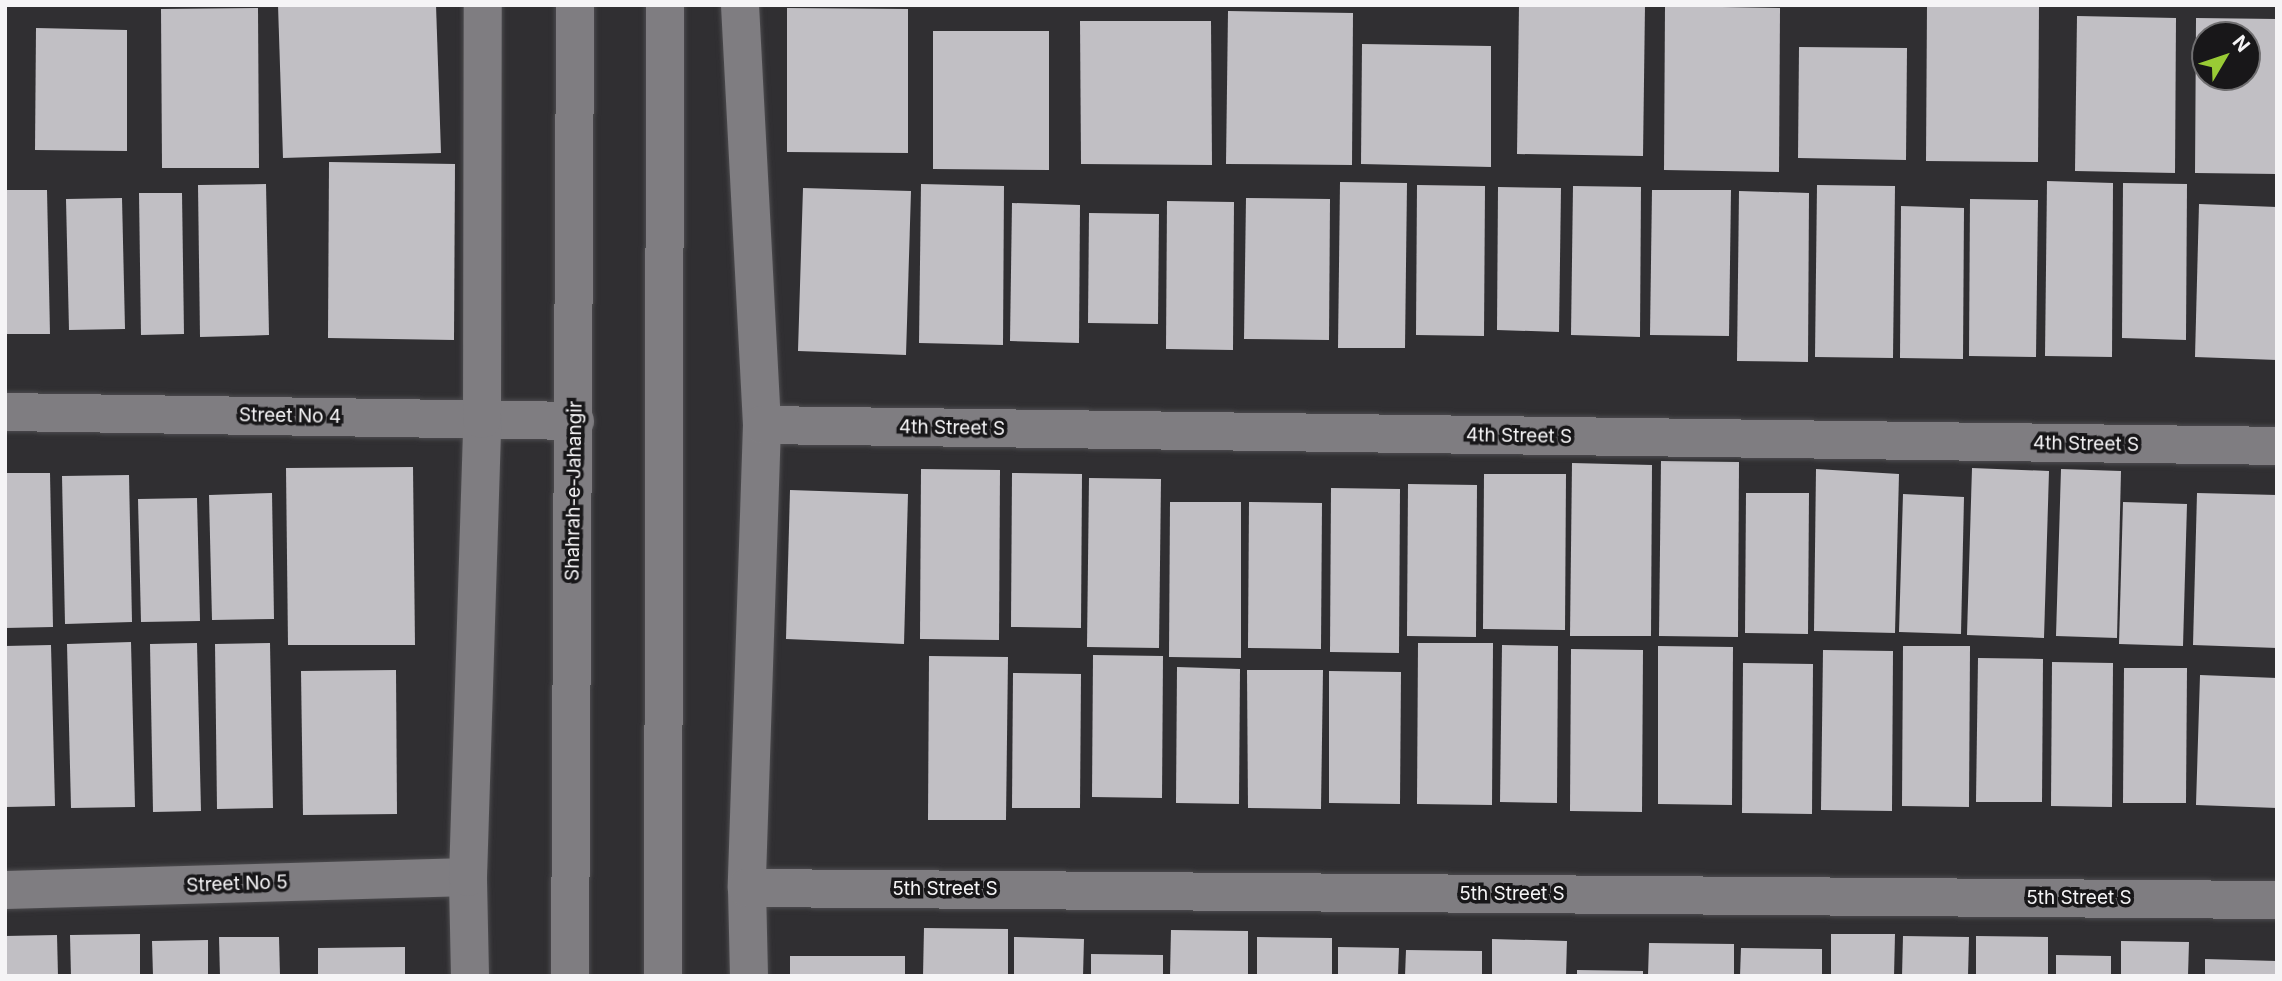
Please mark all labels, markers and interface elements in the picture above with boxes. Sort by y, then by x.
north arrow [2191,21,2261,91]
text: N [2228,31,2255,57]
street label: Shahrah-e-Jahangir [561,401,587,581]
street label: Street No 4 [239,404,341,428]
street label: 4th Street S [899,416,1005,440]
street label: 4th Street S [1466,424,1572,448]
street label: 4th Street S [2033,432,2139,456]
street label: Street No 5 [186,871,288,897]
street label: 5th Street S [892,878,998,900]
street label: 5th Street S [1459,883,1565,905]
street label: 5th Street S [2026,887,2132,909]

